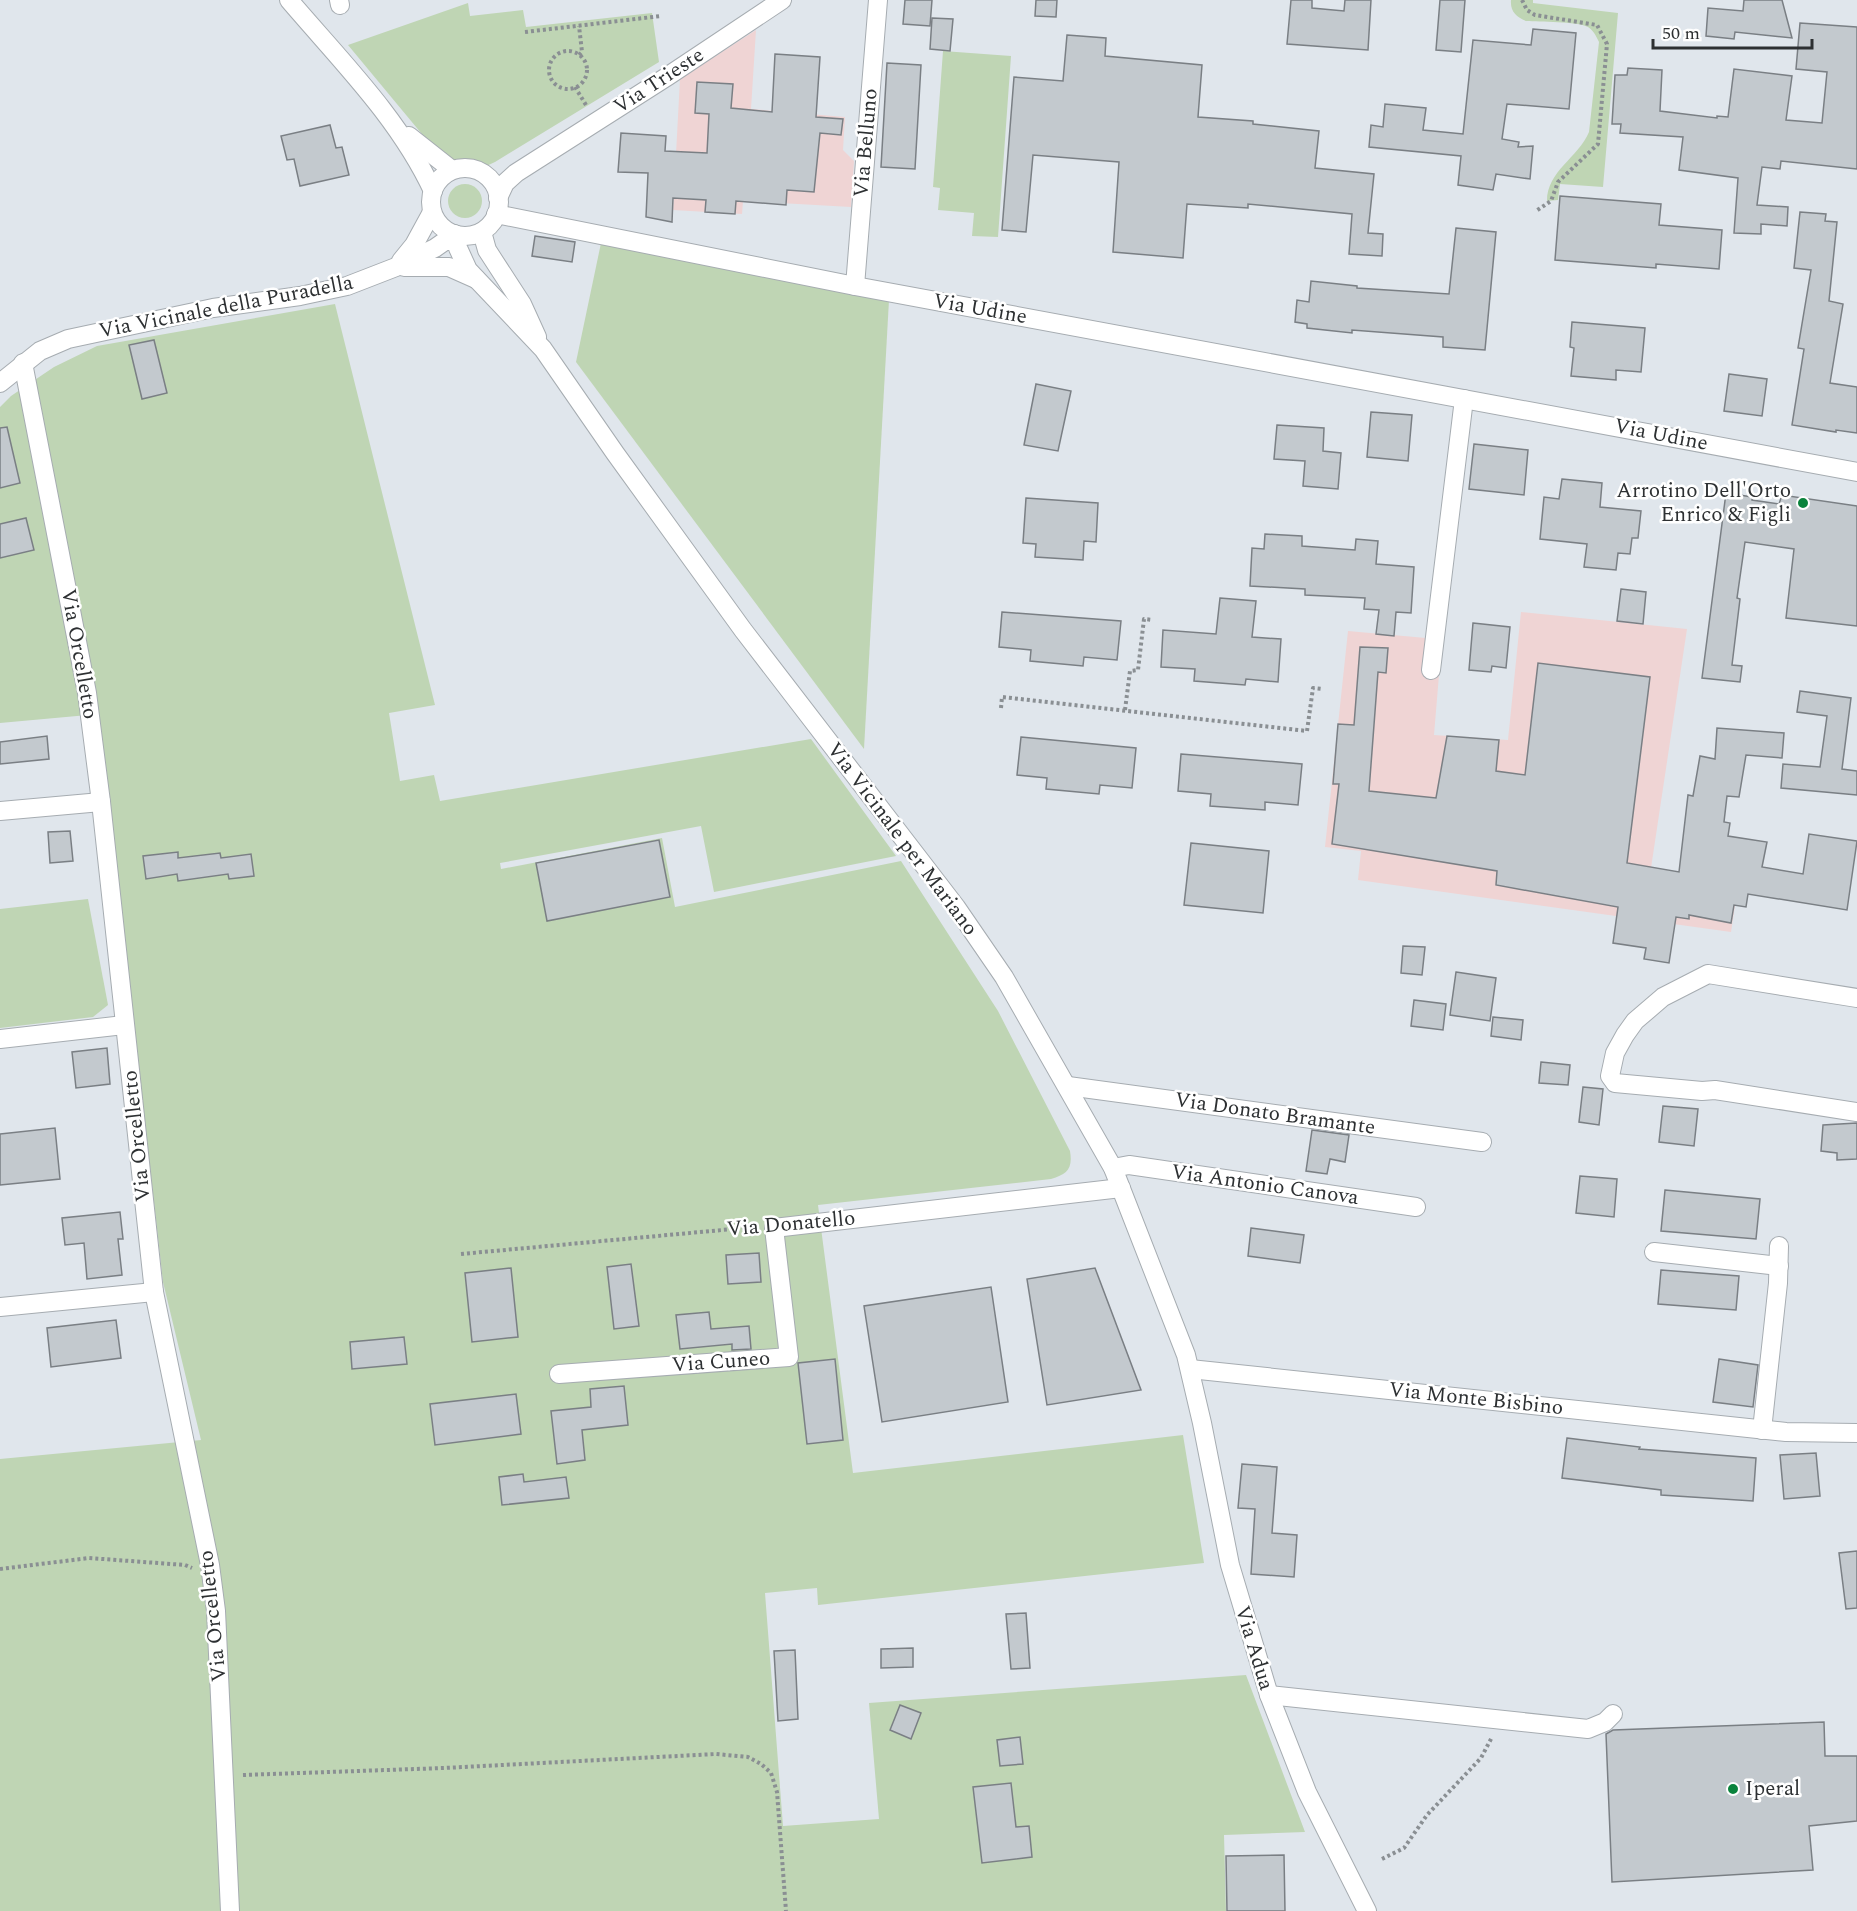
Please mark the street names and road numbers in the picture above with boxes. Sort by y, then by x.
street label: Via Trieste [607,40,711,122]
street label: Via Belluno [845,87,887,199]
street label: Via Vicinale della Puradella [96,266,357,347]
street label: Via Udine [930,285,1030,333]
street label: Via Udine [1611,410,1711,460]
street label: Via Orcelletto [52,586,106,722]
street label: Via Vicinale per Mariano [818,735,986,943]
street label: Via Orcelletto [114,1069,160,1203]
street label: Via Donato Bramante [1173,1084,1377,1144]
street label: Via Antonio Canova [1169,1156,1362,1214]
street label: Via Donatello [725,1202,857,1246]
street label: Via Cuneo [671,1343,771,1381]
street label: Via Monte Bisbino [1387,1374,1565,1424]
street label: Via Orcelletto [190,1549,236,1683]
street label: Via Adua [1226,1602,1282,1695]

